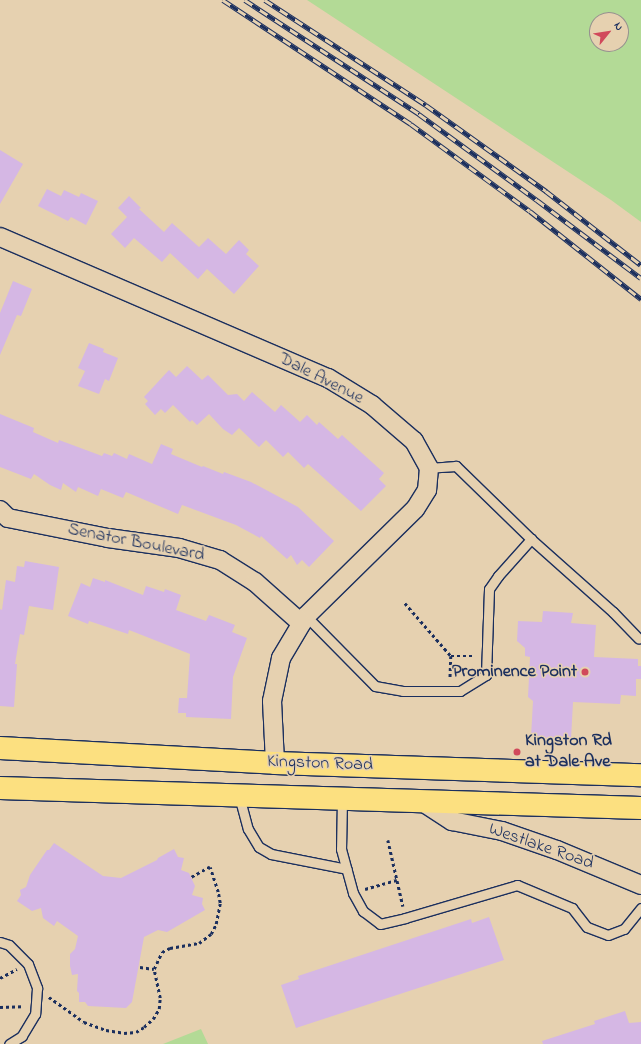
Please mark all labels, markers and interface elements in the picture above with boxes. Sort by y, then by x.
north arrow [589,12,629,52]
text: N [610,19,627,34]
street label: Dale Avenue [275,348,367,410]
street label: Senator Boulevard [66,519,206,567]
place label: Prominence Point [452,661,577,683]
marker: Prominence Point [580,667,590,677]
place label: Kingston Rd at Dale Ave [525,731,612,774]
marker: Kingston Rd at Dale Ave [512,747,522,757]
street label: Kingston Road [267,751,373,777]
street label: Westlake Road [486,819,596,875]

